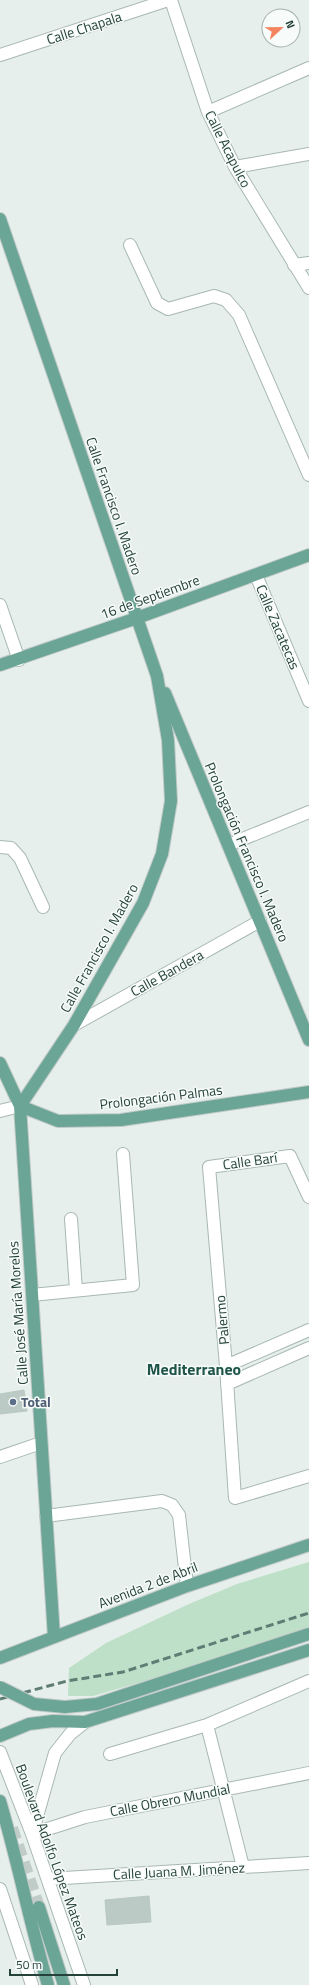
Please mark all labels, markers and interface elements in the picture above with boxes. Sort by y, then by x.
street label: Calle Chapala [43,5,124,50]
north arrow [261,8,301,48]
text: N [281,18,299,31]
street label: Calle Acapulco [200,107,257,191]
street label: Calle Francisco I. Madero [81,434,148,578]
street label: 16 de Septiembre [97,569,202,624]
street label: Calle Zacatecas [251,581,306,673]
street label: Prolongación Francisco I. Madero [200,759,295,945]
street label: Calle Francisco I. Madero [54,879,143,1016]
street label: Calle Bandera [126,944,207,1001]
street label: Prolongación Palmas [98,1079,224,1114]
street label: Calle Barí [221,1146,279,1175]
street label: Calle José María Morelos [2,1240,33,1386]
street label: Palermo [209,1294,234,1346]
district label: Mediterraneo [147,1357,241,1381]
place label: Total [21,1391,51,1412]
marker: Total [8,1397,18,1407]
street label: Avenida 2 de Abril [95,1556,201,1613]
street label: Boulevard Adolfo López Mateos [11,1761,94,1943]
street label: Calle Obrero Mundial [108,1778,232,1821]
street label: Calle Juana M. Jiménez [112,1857,245,1884]
scale bar [10,1951,117,1977]
text: 50 m [16,1955,42,1974]

